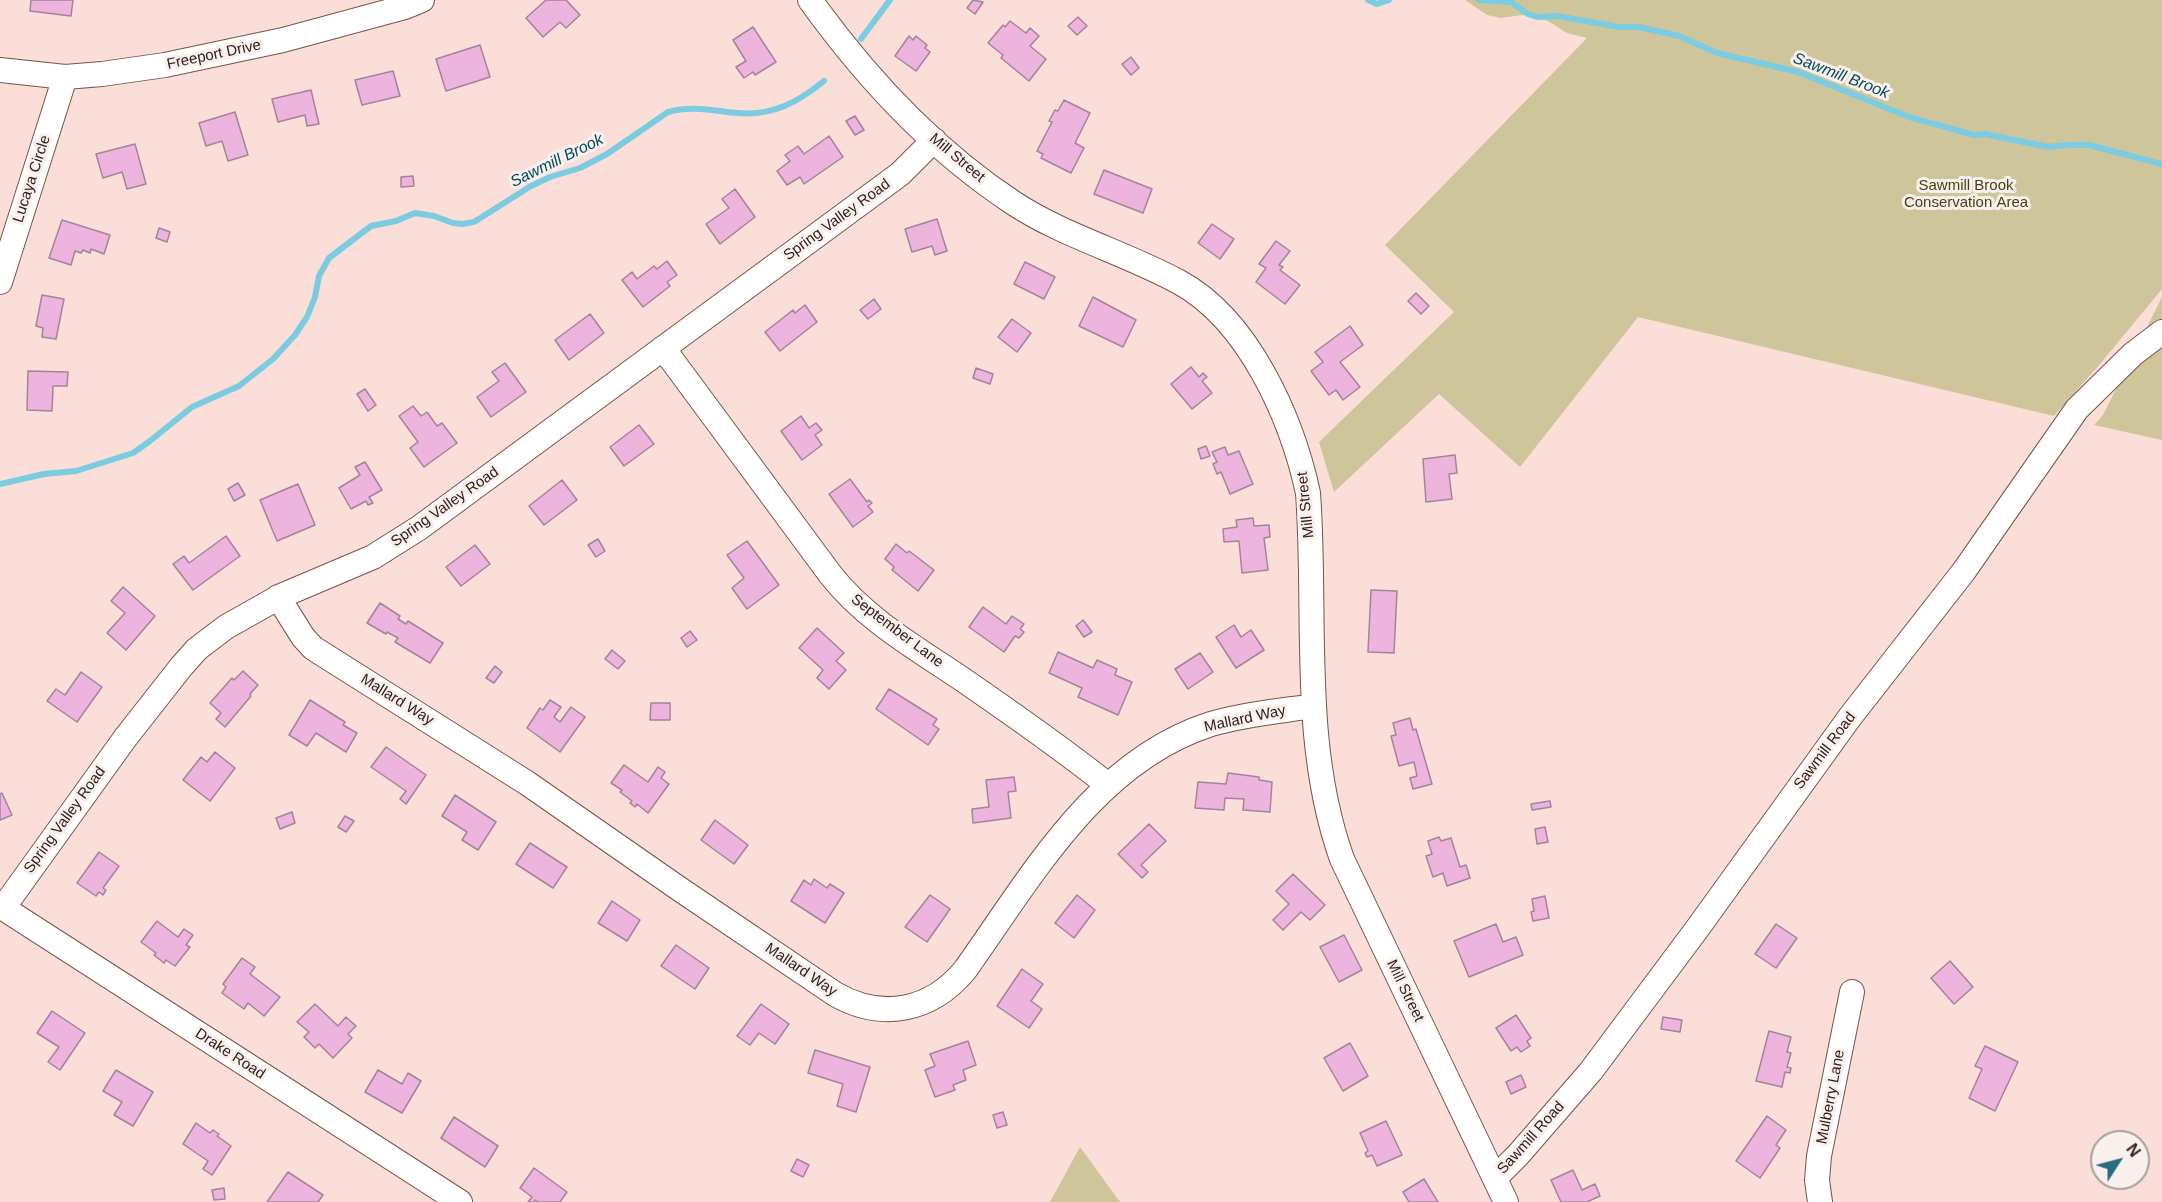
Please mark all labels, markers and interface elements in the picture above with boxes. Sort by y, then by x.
street label: Freeport Drive [165,36,263,74]
water label: Sawmill Brook [1790,49,1892,103]
water label: Sawmill Brook [507,130,607,192]
street label: Mill Street [926,130,988,186]
street label: Lucaya Circle [9,133,55,225]
street label: Spring Valley Road [780,175,894,265]
park label: Sawmill Brook Conservation Area [1904,177,2028,212]
street label: Spring Valley Road [388,463,502,551]
street label: Mill Street [1294,471,1318,539]
street label: September Lane [847,590,947,672]
street label: Mallard Way [357,670,437,730]
street label: Mallard Way [1203,702,1287,736]
street label: Sawmill Road [1790,709,1860,793]
street label: Spring Valley Road [20,763,110,877]
street label: Mallard Way [762,939,840,1001]
street label: Mill Street [1382,957,1428,1025]
street label: Drake Road [192,1025,268,1083]
street label: Mulberry Lane [1813,1048,1849,1146]
street label: Sawmill Road [1494,1098,1568,1178]
north arrow [2090,1130,2150,1190]
text: N [2123,1141,2144,1160]

